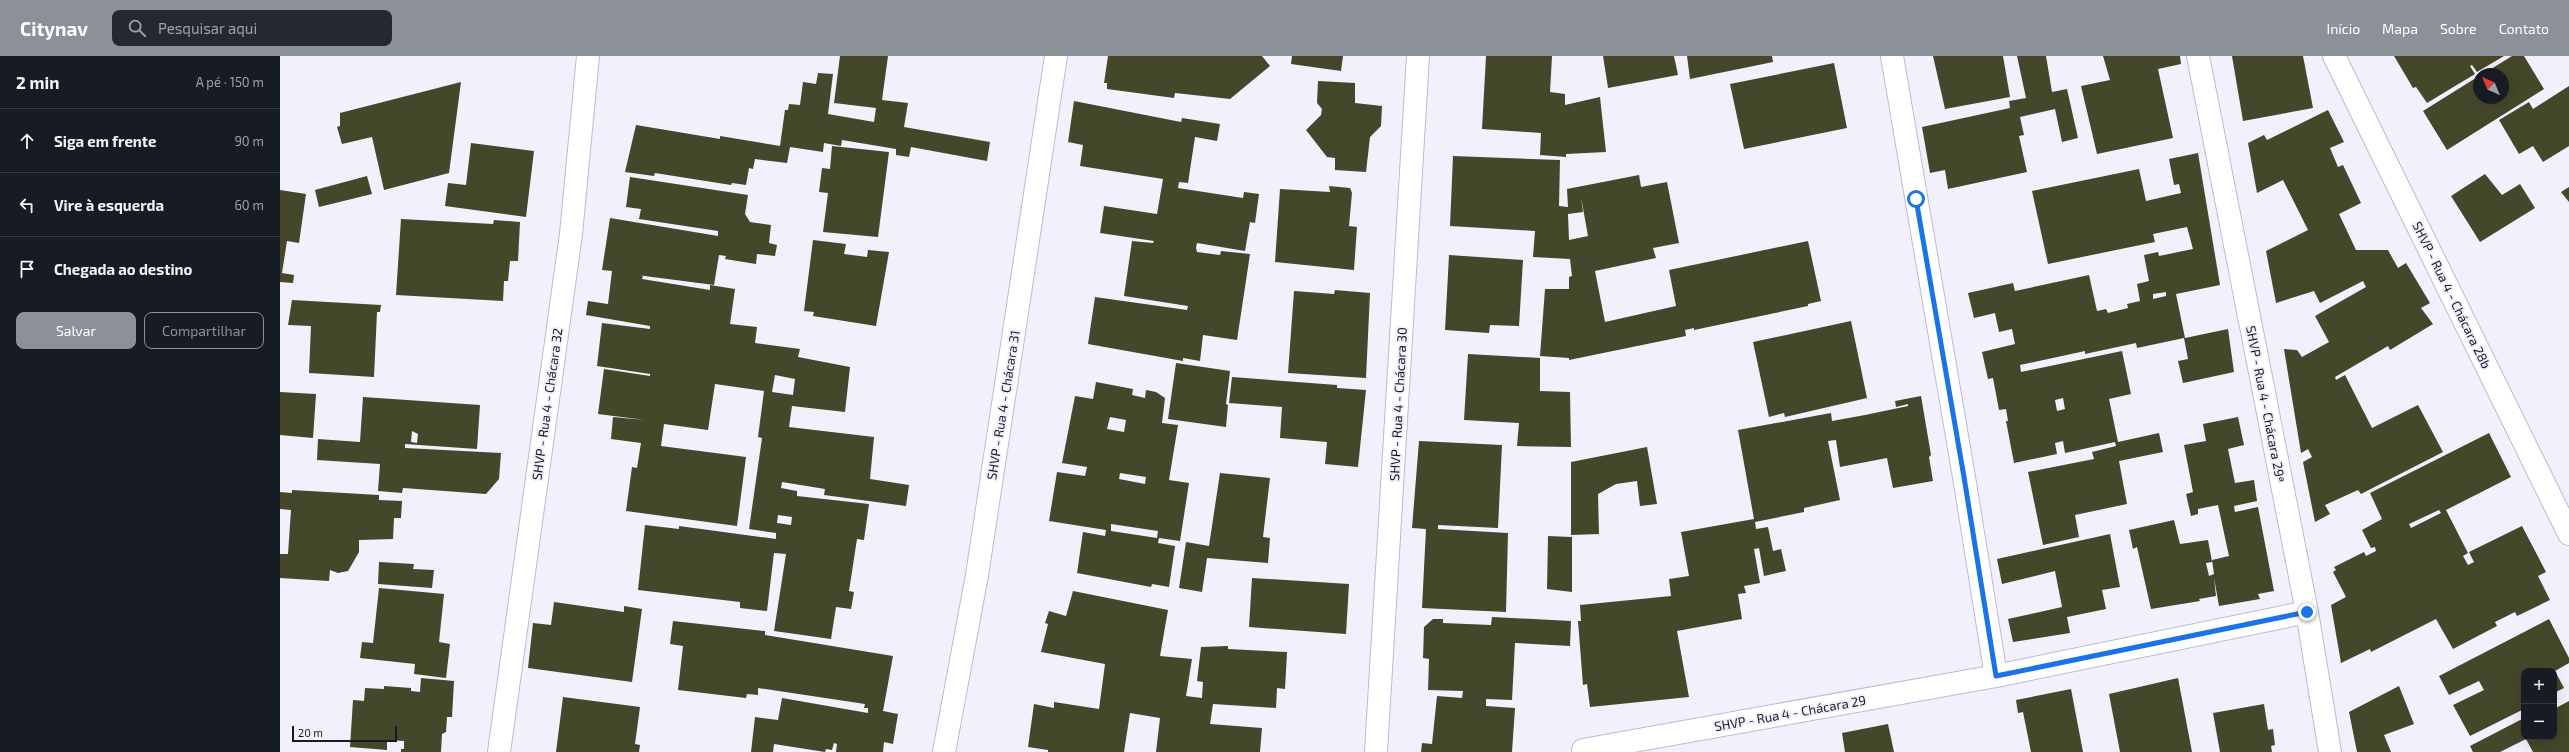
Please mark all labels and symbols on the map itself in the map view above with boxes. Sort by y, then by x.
north arrow [2473,68,2509,104]
route start [1907,190,1925,208]
street label: SHVP - Rua 4 - Chácara 28b [2409,219,2495,371]
street label: SHVP - Rua 4 - Chácara 29ª [2243,324,2289,484]
street label: SHVP - Rua 4 - Chácara 32 [528,327,566,481]
street label: SHVP - Rua 4 - Chácara 30 [1386,327,1410,481]
street label: SHVP - Rua 4 - Chácara 31 [983,329,1023,481]
route end [2298,603,2316,621]
street label: SHVP - Rua 4 - Chácara 29 [1713,692,1867,734]
scale bar [292,724,397,743]

